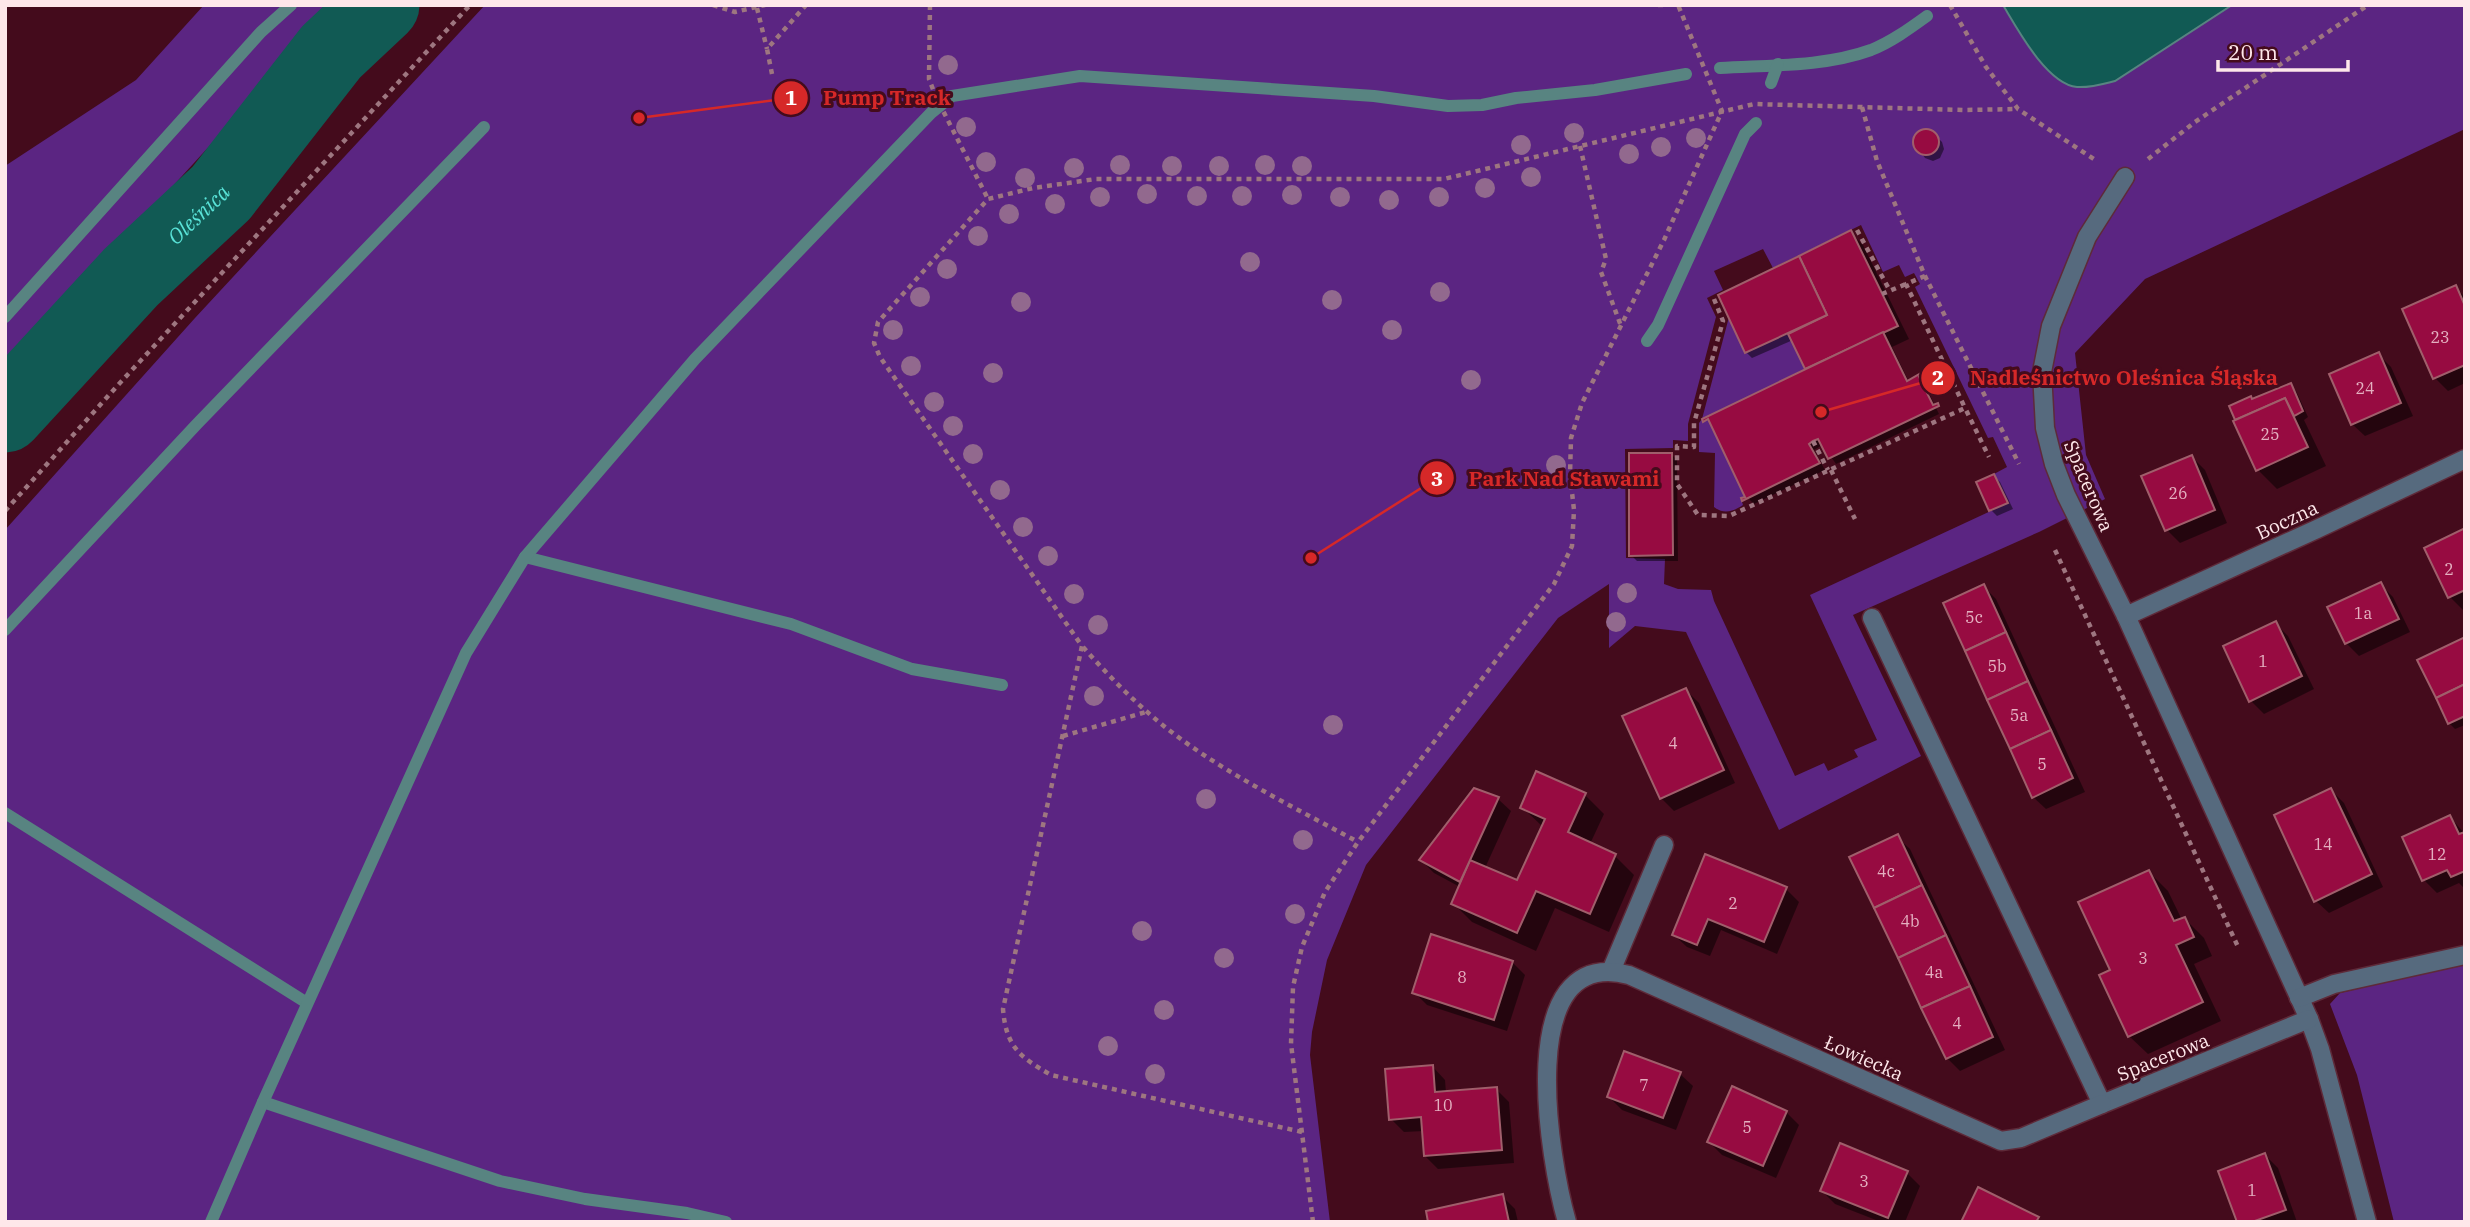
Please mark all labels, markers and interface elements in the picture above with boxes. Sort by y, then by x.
scale bar [2218,28,2348,72]
text: 20 m [2228,38,2278,66]
callout: Pump Track [774,77,964,119]
text: 1 [785,83,797,111]
text: Pump Track [823,83,951,111]
water label: Oleśnica [161,179,236,250]
house number: 23 [2430,327,2450,347]
callout: Nadleśnictwo Oleśnica Śląska [1921,357,2292,399]
text: 2 [1932,363,1944,391]
text: Nadleśnictwo Oleśnica Śląska [1970,363,2278,391]
house number: 24 [2355,378,2375,398]
house number: 25 [2260,424,2280,444]
street label: Spacerowa [2059,437,2119,535]
callout: Park Nad Stawami [1420,457,1674,499]
text: 3 [1431,464,1443,492]
text: Park Nad Stawami [1469,464,1659,492]
house number: 26 [2168,483,2188,503]
street label: Boczna [2252,495,2322,545]
house number: 2 [2444,559,2454,579]
house number: 1a [2354,603,2372,623]
house number: 5c [1965,607,1983,627]
house number: 1 [2258,651,2268,671]
house number: 5b [1987,656,2007,676]
house number: 5a [2010,705,2028,725]
house number: 4 [1668,733,1678,753]
house number: 5 [2037,754,2047,774]
house number: 14 [2313,834,2333,854]
house number: 12 [2427,844,2447,864]
house number: 4c [1877,861,1895,881]
house number: 2 [1728,893,1738,913]
house number: 4b [1900,911,1920,931]
house number: 3 [2138,948,2148,968]
house number: 4a [1925,962,1943,982]
house number: 8 [1457,967,1467,987]
house number: 4 [1952,1013,1962,1033]
street label: Spacerowa [2114,1028,2212,1086]
street label: Łowiecka [1821,1030,1907,1086]
house number: 7 [1639,1075,1649,1095]
house number: 10 [1433,1095,1453,1115]
house number: 5 [1742,1117,1752,1137]
house number: 3 [1859,1171,1869,1191]
house number: 1 [2247,1180,2257,1200]

